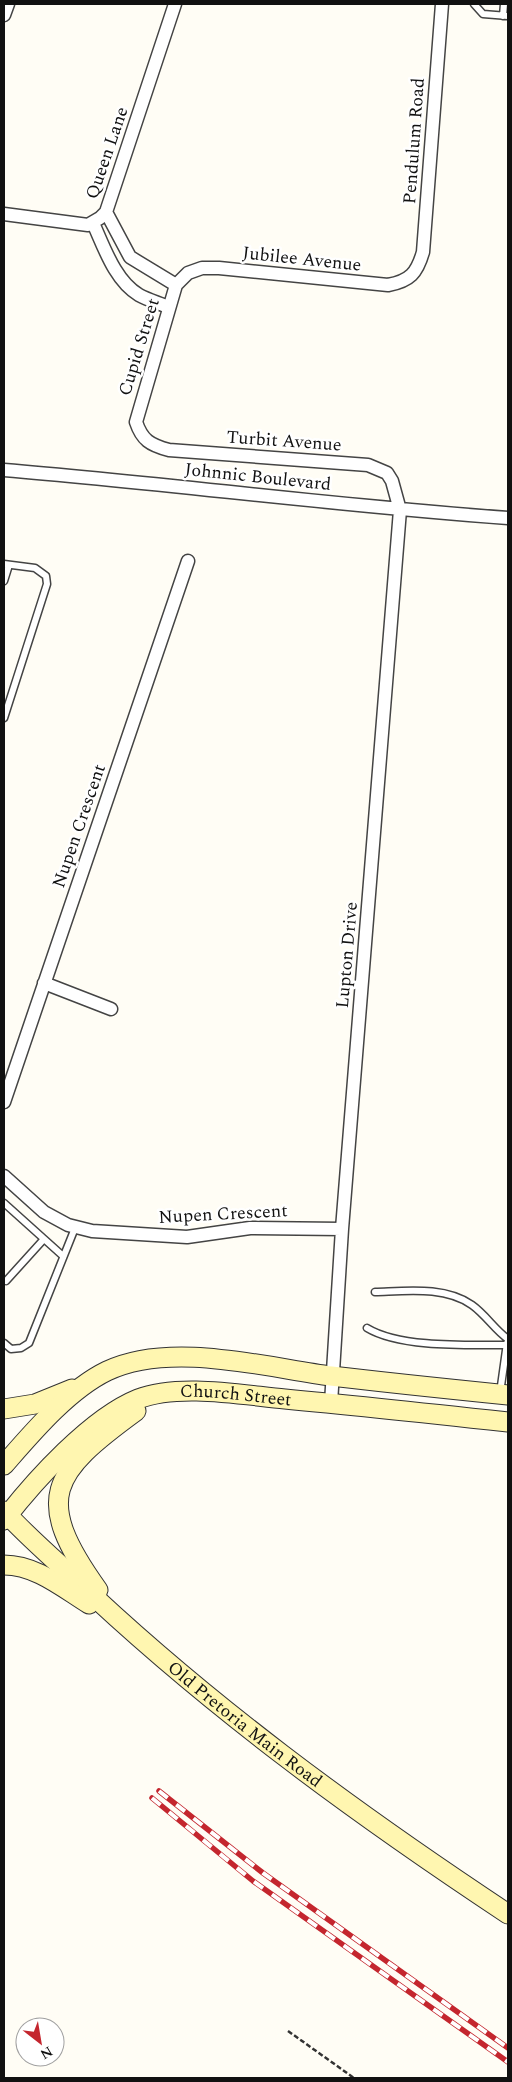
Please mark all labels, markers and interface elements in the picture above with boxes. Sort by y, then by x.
street label: Pendulum Road [396,77,432,205]
street label: Queen Lane [79,103,135,203]
street label: Jubilee Avenue [241,239,363,279]
street label: Cupid Street [111,295,167,399]
street label: Turbit Avenue [226,424,342,458]
street label: Johnnic Boulevard [183,456,333,498]
street label: Nupen Crescent [45,760,113,892]
street label: Lupton Drive [329,901,365,1009]
street label: Nupen Crescent [158,1197,288,1231]
street label: Church Street [180,1377,293,1413]
street label: Old Pretoria Main Road [162,1654,328,1794]
north arrow [15,2017,65,2067]
text: N [36,2041,57,2065]

